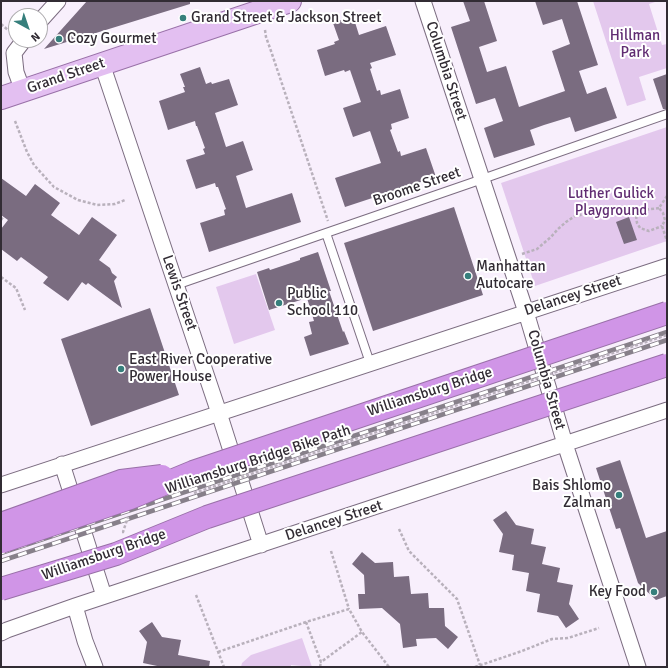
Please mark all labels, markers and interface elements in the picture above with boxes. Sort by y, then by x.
north arrow [8,8,48,48]
place label: Grand Street & Jackson Street [191,9,382,27]
marker: Grand Street & Jackson Street [178,13,188,23]
street label: Columbia Street [422,19,470,123]
park label: Hillman Park [610,27,660,62]
text: N [28,29,43,44]
place label: Cozy Gourmet [67,30,156,48]
marker: Cozy Gourmet [54,34,64,44]
street label: Grand Street [25,54,107,98]
street label: Broome Street [371,164,463,210]
park label: Luther Gulick Playground [568,185,654,220]
street label: Lewis Street [158,253,200,333]
place label: Manhattan Autocare [476,258,546,293]
marker: Manhattan Autocare [463,271,473,281]
street label: Delancey Street [522,272,624,320]
place label: Public School 110 [287,285,358,320]
marker: Public School 110 [274,298,284,308]
street label: Columbia Street [523,328,569,432]
place label: East River Cooperative Power House [129,351,272,386]
street label: Williamsburg Bridge [365,363,495,421]
marker: East River Cooperative Power House [116,364,126,374]
street label: Williamsburg Bridge Bike Path [163,421,353,499]
place label: Bais Shlomo Zalman [532,477,611,512]
marker: Bais Shlomo Zalman [614,490,624,500]
street label: Delancey Street [283,497,385,545]
street label: Williamsburg Bridge [39,525,169,585]
place label: Key Food [589,583,646,601]
marker: Key Food [649,587,659,597]

